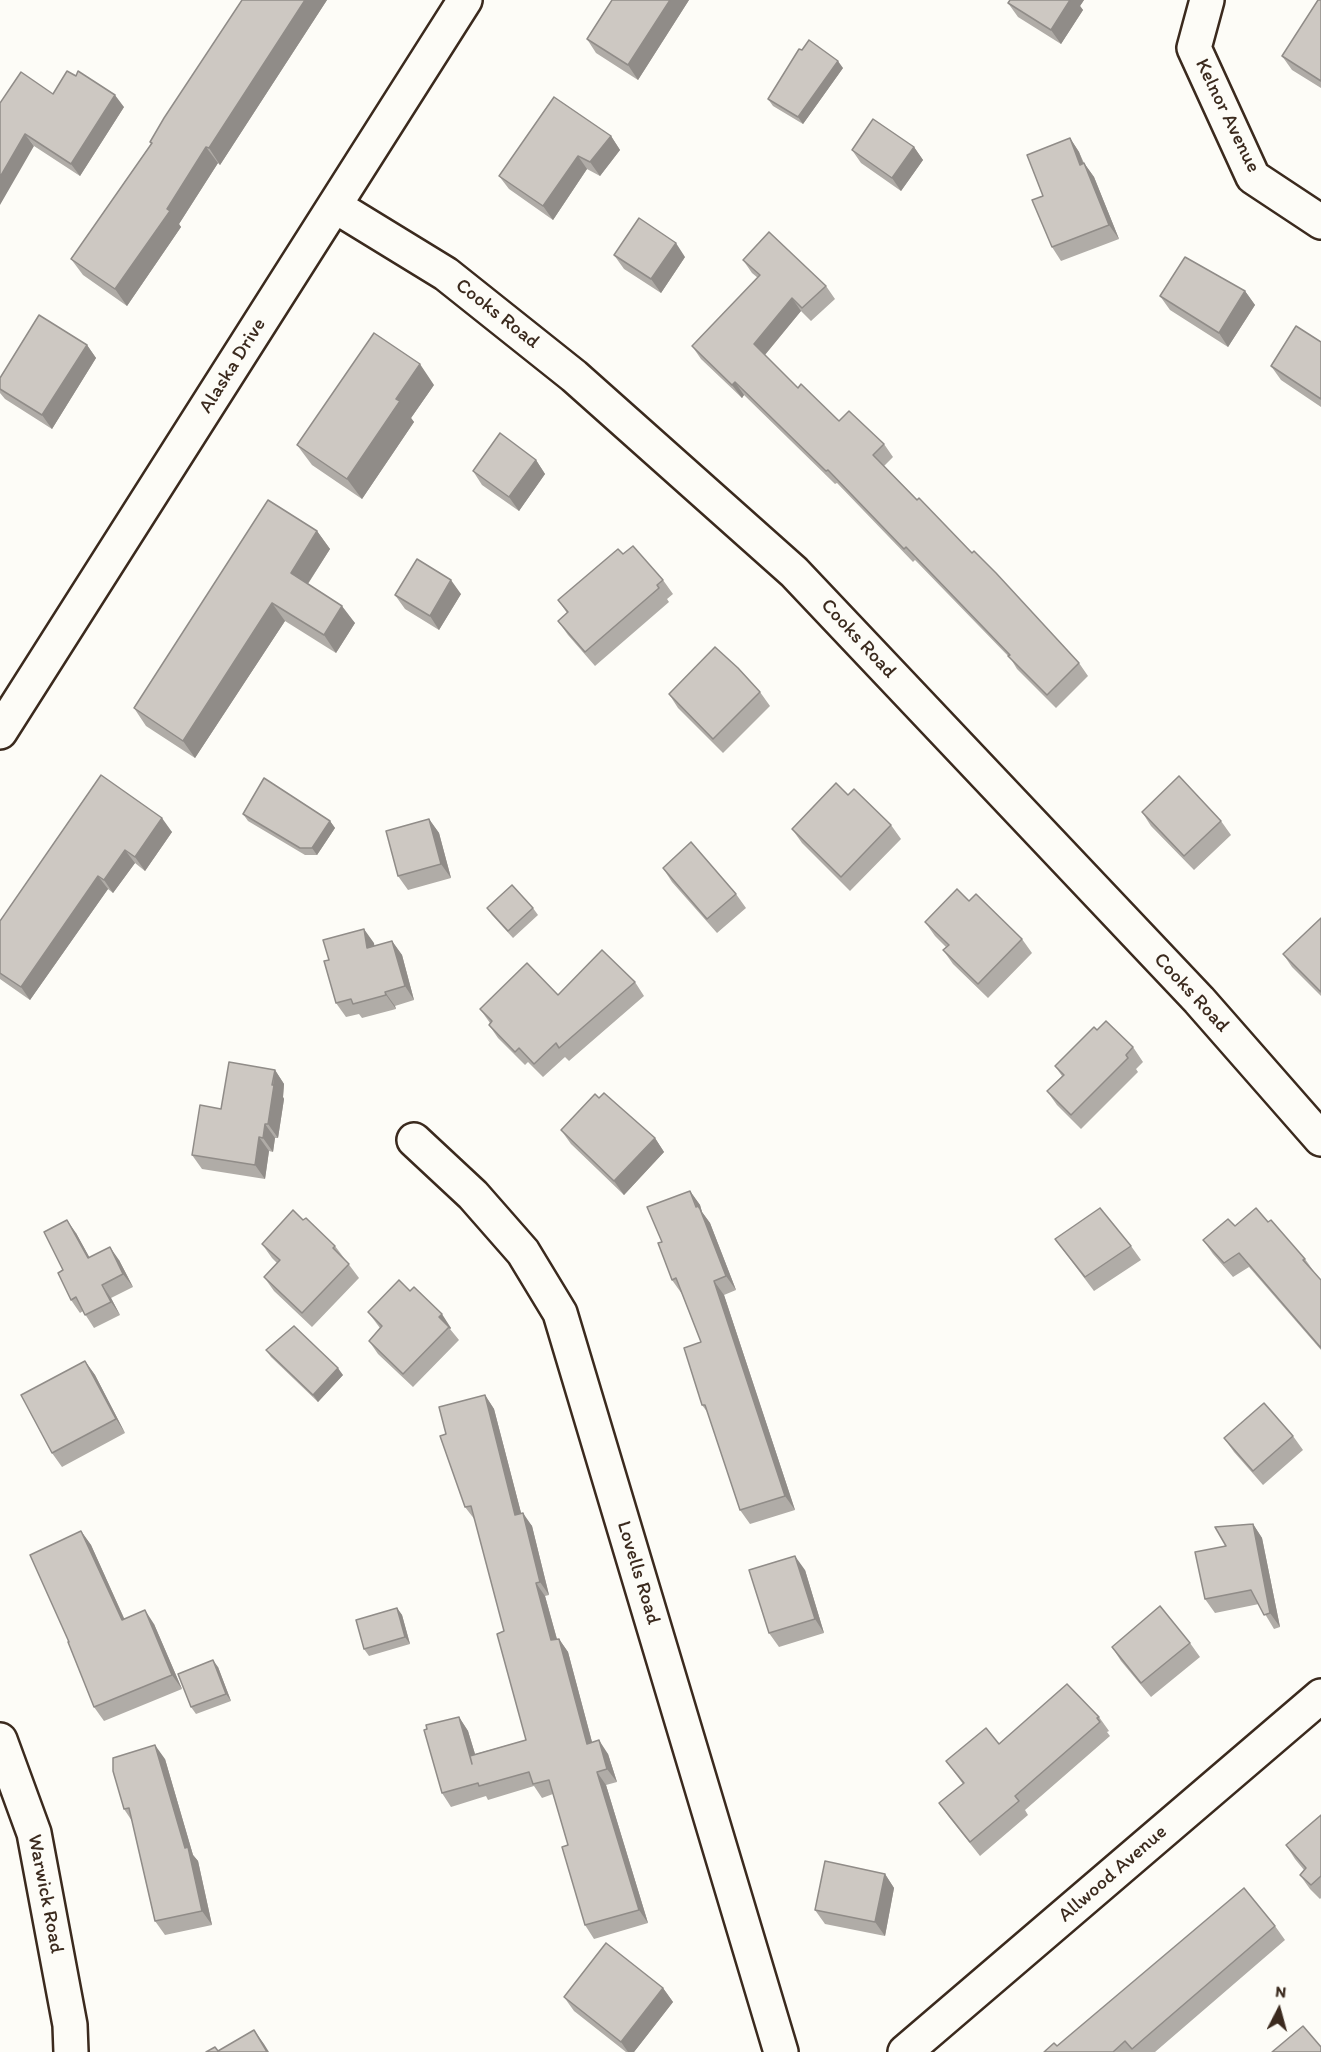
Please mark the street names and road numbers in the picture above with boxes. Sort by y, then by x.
street label: Kelnor Avenue [1189,55,1265,177]
street label: Cooks Road [450,274,544,354]
street label: Alaska Drive [194,314,272,418]
street label: Cooks Road [815,594,901,684]
street label: Cooks Road [1148,948,1234,1038]
street label: Lovells Road [611,1518,665,1628]
street label: Allwood Avenue [1054,1820,1172,1928]
street label: Warwick Road [22,1832,68,1956]

